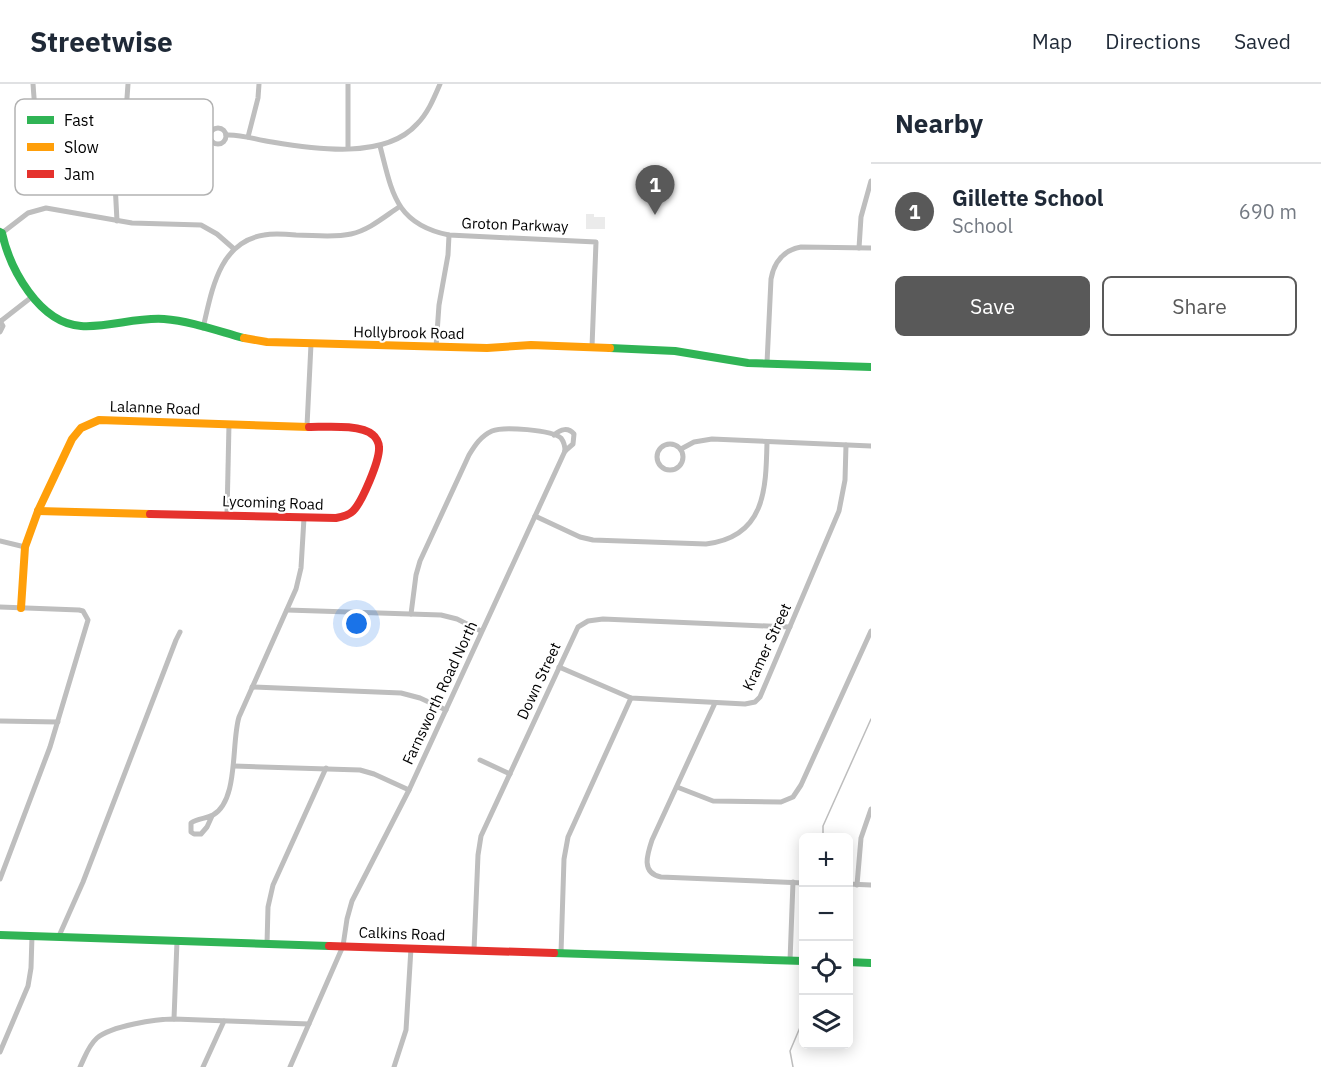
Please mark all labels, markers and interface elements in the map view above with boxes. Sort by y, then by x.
text: Streetwise [30,23,173,60]
text: Map [1032,27,1072,55]
text: Directions [1105,27,1201,55]
text: Saved [1234,27,1291,55]
legend [15,99,213,195]
text: Nearby [895,106,983,140]
text: Fast [64,110,94,130]
text: Slow [64,137,99,157]
text: Jam [64,164,95,184]
pin: 1 [636,166,674,215]
text: Gillette School [952,183,1104,212]
text: 1 [909,198,921,225]
text: 690 m [1239,198,1297,225]
text: School [952,212,1013,239]
street label: Groton Parkway [461,213,569,236]
button: Save [895,276,1090,336]
button: Share [1102,276,1297,336]
street label: Hollybrook Road [353,322,465,343]
street label: Lalanne Road [109,396,201,419]
street label: Lycoming Road [222,491,324,514]
street label: Kramer Street [738,600,795,694]
your location [342,609,371,638]
street label: Farnsworth Road North [398,618,481,768]
street label: Down Street [512,639,565,722]
map controls [799,833,853,1049]
button: + [799,833,853,887]
button: − [799,887,853,941]
street label: Calkins Road [358,922,446,945]
button: locate [799,941,853,995]
button: layers [799,995,853,1049]

